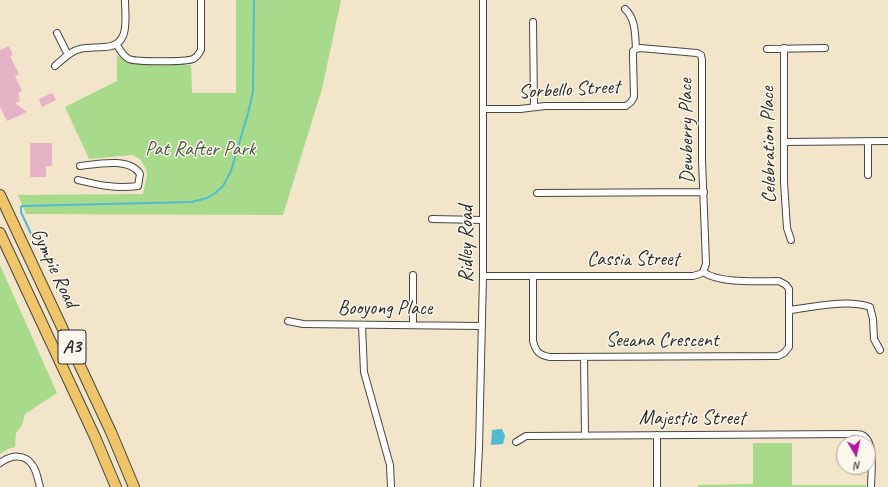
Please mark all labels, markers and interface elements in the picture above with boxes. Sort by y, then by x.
street label: Sorbello Street [518,75,620,105]
street label: Dewberry Place [674,78,700,184]
street label: Celebration Place [756,86,782,204]
park label: Pat Rafter Park [145,138,255,162]
street label: Ridley Road [455,205,479,283]
street label: Gympie Road [25,224,83,312]
street label: Cassia Street [587,248,679,272]
street label: Booyong Place [338,297,432,321]
street label: Seeana Crescent [606,329,718,353]
road number: A3 [58,330,86,364]
street label: Majestic Street [639,407,745,431]
north arrow [836,435,876,475]
text: N [853,458,862,473]

